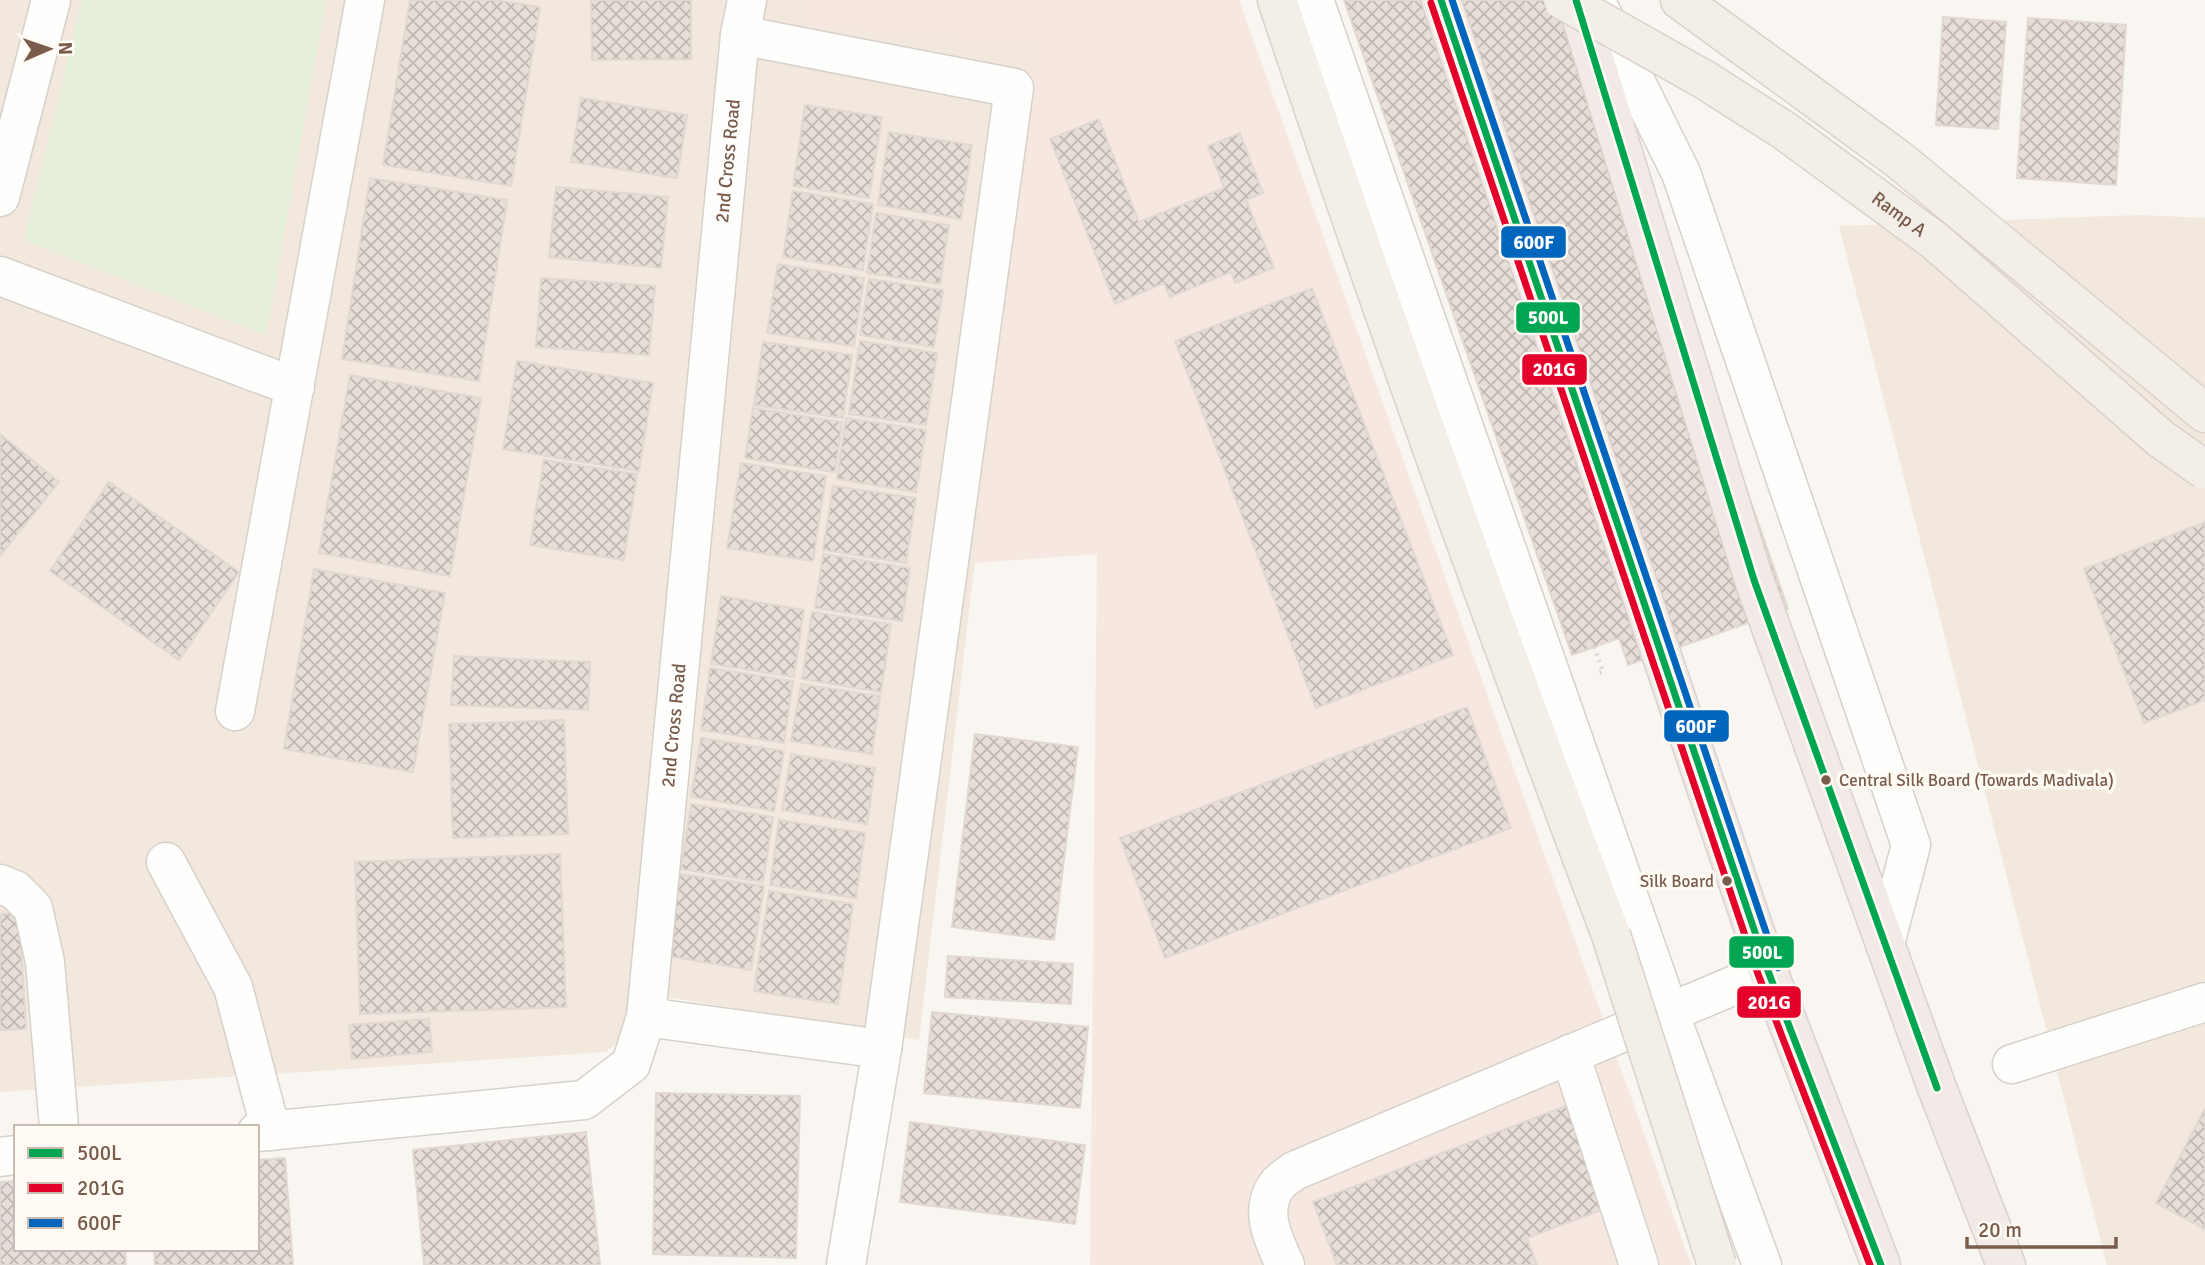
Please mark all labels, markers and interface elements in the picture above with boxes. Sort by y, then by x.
north arrow [14,14,84,84]
text: N [53,41,77,55]
street label: 2nd Cross Road [710,98,746,224]
street label: Ramp A [1867,186,1931,243]
line badge: 600F [1500,225,1567,259]
text: 600F [1514,231,1554,255]
line badge: 500L [1515,301,1581,334]
text: 500L [1528,306,1568,330]
line badge: 201G [1521,353,1588,386]
text: 201G [1532,358,1576,382]
street label: 2nd Cross Road [656,662,692,789]
line badge: 600F [1663,709,1730,743]
text: 600F [1676,715,1716,739]
place label: Central Silk Board (Towards Madivala) [1839,770,2114,791]
marker: Central Silk Board (Towards Madivala) [1819,773,1833,787]
place label: Silk Board [1640,871,1714,892]
marker: Silk Board [1720,874,1734,888]
line badge: 500L [1728,935,1795,969]
text: 500L [1742,941,1782,965]
line badge: 201G [1736,985,1802,1019]
text: 201G [1747,991,1791,1015]
legend [14,1125,259,1251]
text: 500L [77,1140,122,1166]
text: 201G [77,1175,125,1201]
scale bar [1967,1206,2116,1250]
text: 600F [77,1210,122,1236]
text: 20 m [1978,1217,2022,1243]

